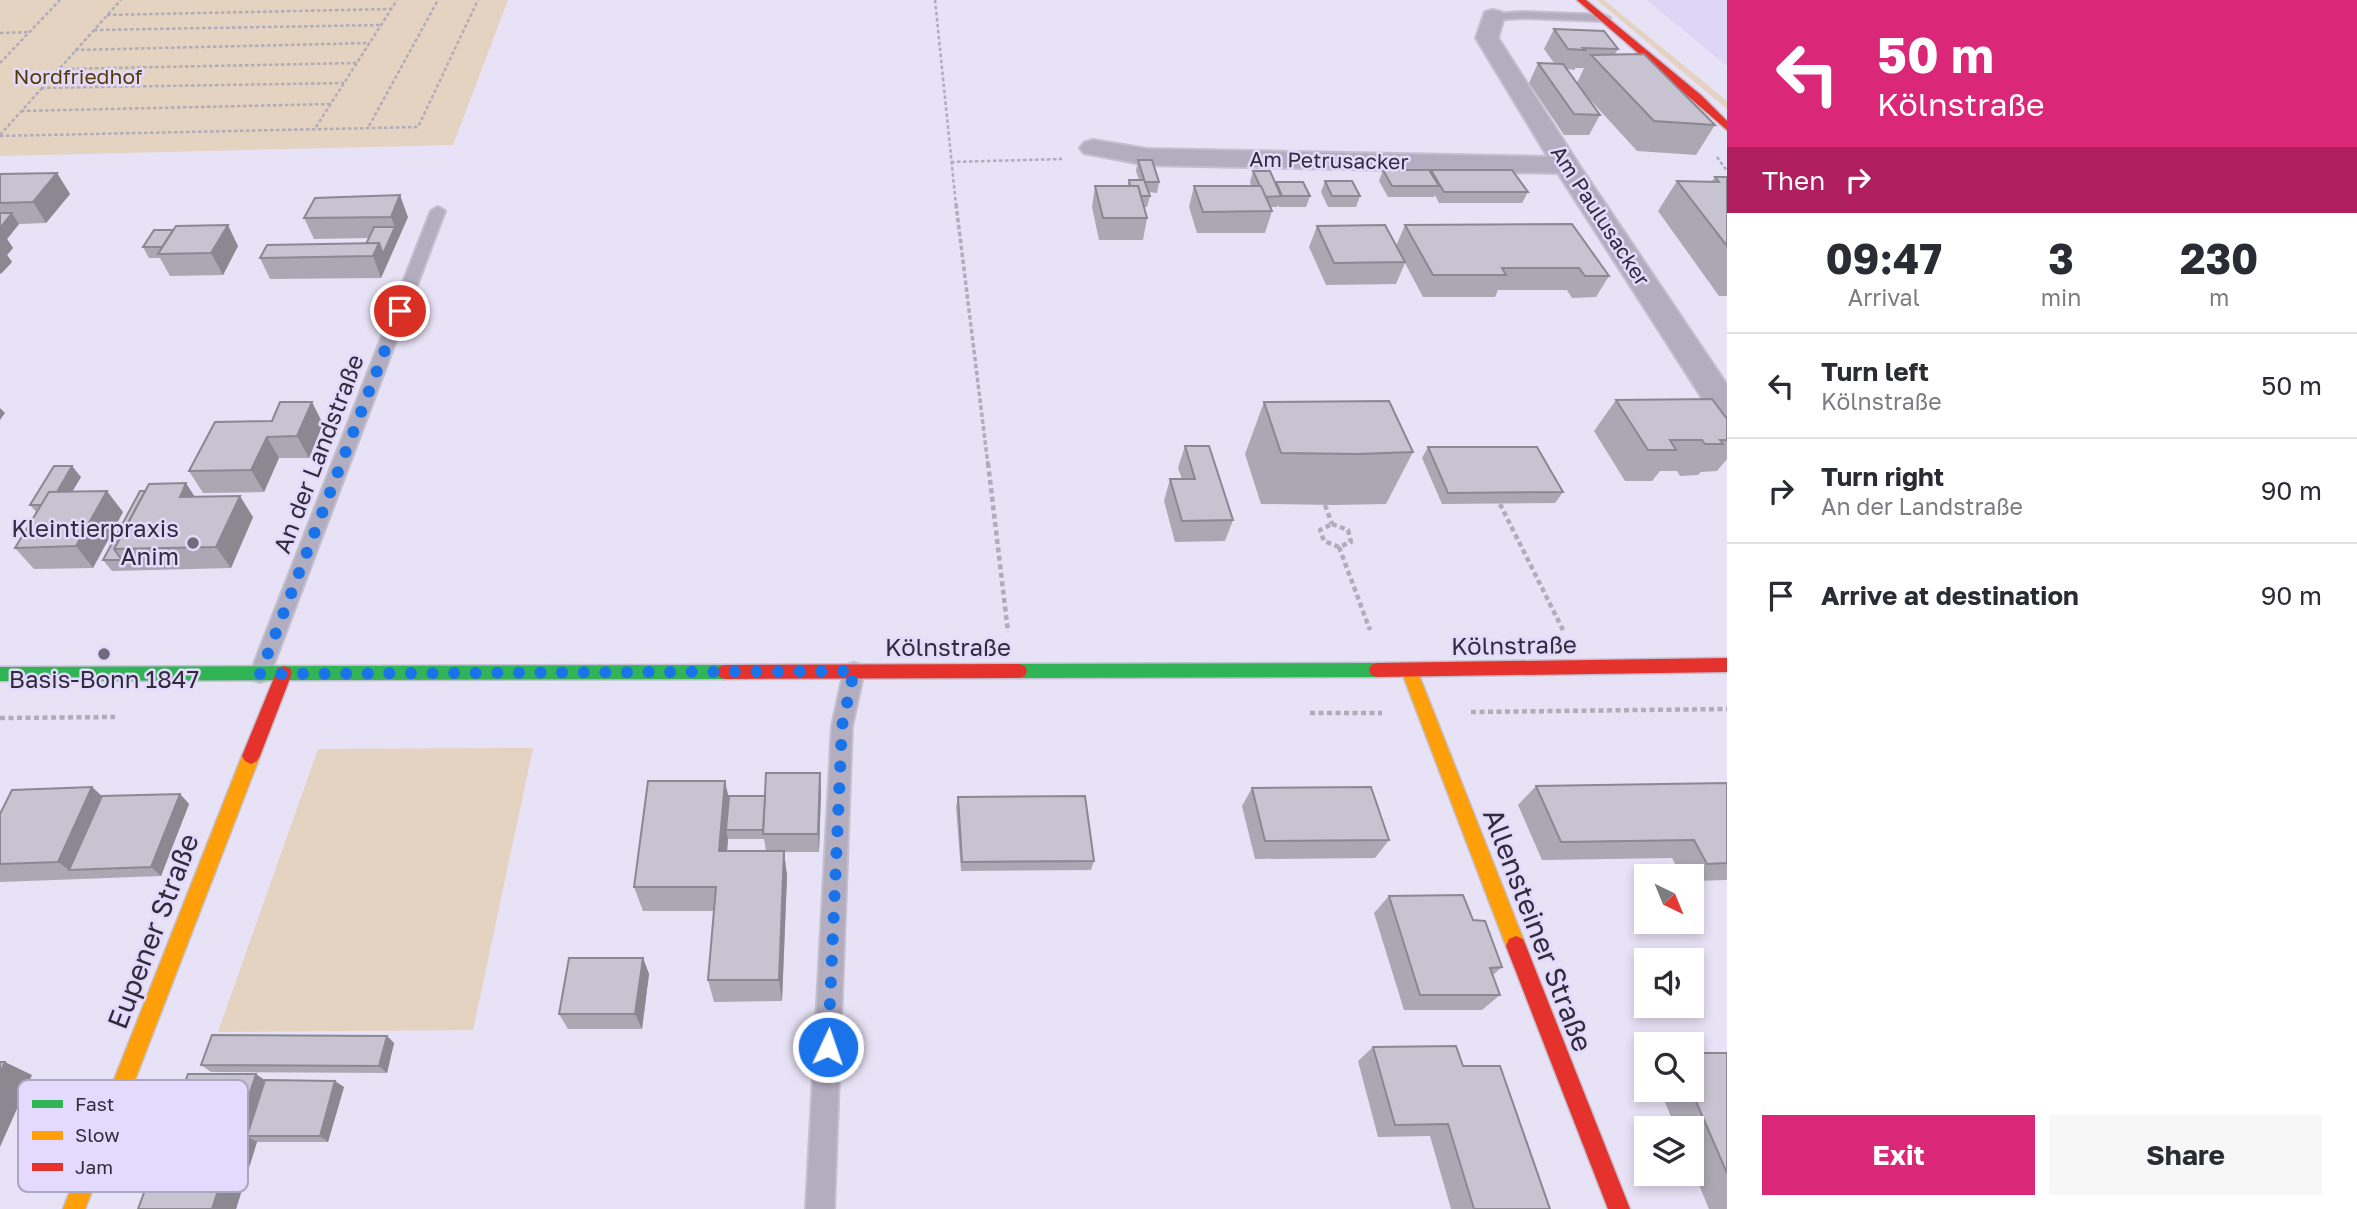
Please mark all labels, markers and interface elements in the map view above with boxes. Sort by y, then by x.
text: 50 m [1877,25,1994,84]
icon: left [1762,28,1853,119]
park label: Nordfriedhof [13,63,143,89]
text: Kölnstraße [1877,85,2045,123]
street label: Am Paulusacker [1546,141,1656,290]
street label: Am Petrusacker [1249,146,1409,174]
icon: right [1839,161,1877,199]
text: Then [1762,165,1825,196]
text: 09:47 [1826,233,1942,283]
text: 3 [2048,233,2074,283]
text: 230 [2180,233,2258,283]
pin [370,281,430,341]
text: Arrival [1848,283,1920,311]
text: min [2041,283,2081,311]
text: m [2209,283,2229,311]
icon: arrive [381,292,419,330]
street label: An der Landstraße [266,350,369,557]
text: Turn left [1821,356,1929,387]
icon: left [1762,367,1800,405]
text: 50 m [2261,370,2322,401]
text: Kölnstraße [1821,387,1942,415]
text: Turn right [1821,461,1944,492]
icon: right [1762,472,1800,510]
text: 90 m [2261,475,2322,506]
text: An der Landstraße [1821,492,2023,520]
place label: Kleintierpraxis Anim [11,513,179,570]
marker: Kleintierpraxis Anim [185,535,201,551]
icon: arrive [1762,577,1800,615]
text: Arrive at destination [1821,580,2079,611]
text: 90 m [2261,580,2322,611]
street label: Kölnstraße [1451,629,1577,660]
street label: Kölnstraße [885,632,1011,661]
marker: Basis-Bonn 1847 [96,646,112,662]
place label: Basis-Bonn 1847 [9,664,199,693]
street label: Allensteiner Straße [1477,803,1600,1056]
street label: Eupener Straße [100,829,205,1033]
north arrow [1634,864,1704,934]
map controls [1634,864,1704,1186]
button: sound [1634,948,1704,1018]
position arrow [791,1010,865,1084]
button: search [1634,1032,1704,1102]
legend [18,1080,248,1192]
text: Fast [75,1092,114,1115]
button: Exit [1762,1115,2035,1195]
button: Share [2049,1115,2322,1195]
button: layers [1634,1116,1704,1186]
text: Slow [75,1123,120,1146]
text: Jam [75,1155,113,1178]

